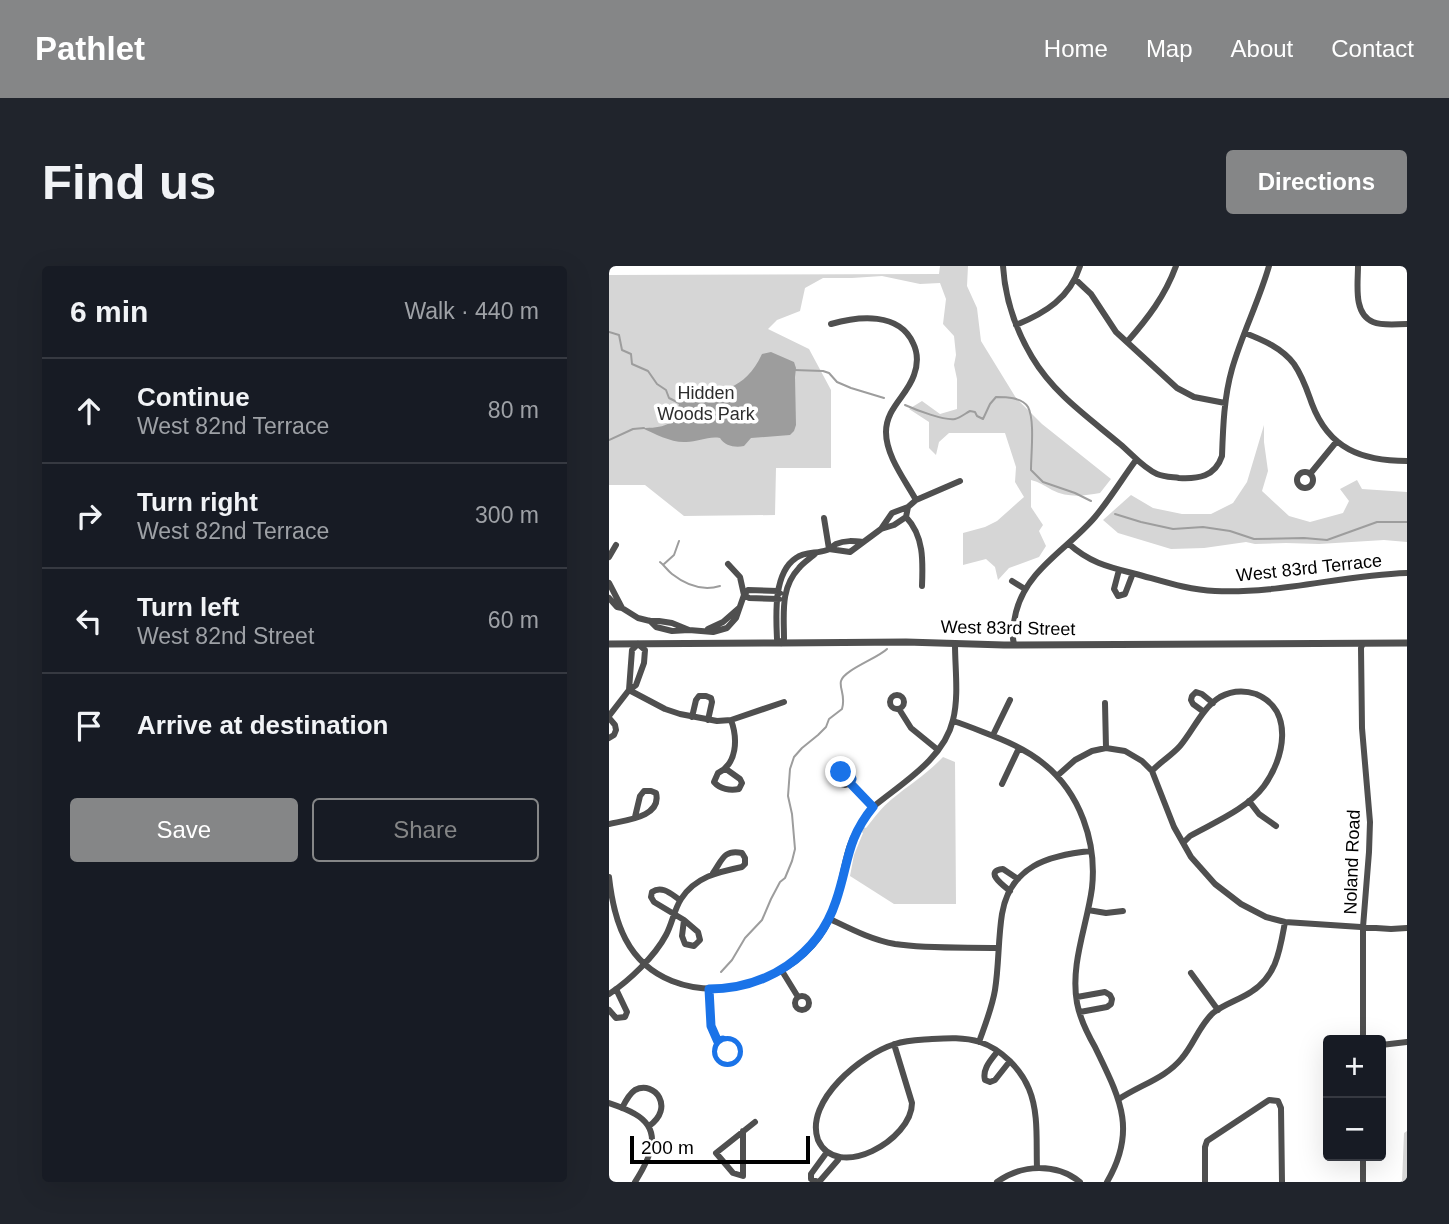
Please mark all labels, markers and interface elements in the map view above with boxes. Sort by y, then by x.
text: Pathlet [35,30,145,67]
text: Home [1044,35,1108,62]
text: Map [1146,35,1193,62]
text: About [1231,35,1293,62]
text: Contact [1331,35,1414,62]
button: Directions [1226,150,1407,214]
text: Find us [42,155,216,209]
text: 6 min [70,295,148,328]
text: Walk · 440 m [404,298,539,324]
text: Continue [137,382,250,412]
park label: Hidden Woods Park [657,383,756,424]
icon: ahead [70,392,108,430]
text: 80 m [488,397,539,423]
text: West 82nd Terrace [137,413,329,439]
text: Turn right [137,487,258,517]
icon: right [70,497,108,535]
text: 300 m [475,502,539,528]
text: West 82nd Terrace [137,518,329,544]
street label: West 83rd Terrace [1235,550,1383,586]
text: Turn left [137,592,239,622]
icon: left [70,602,108,640]
text: 60 m [488,607,539,633]
street label: West 83rd Street [940,617,1076,639]
text: West 82nd Street [137,623,314,649]
icon: arrive [70,707,108,745]
text: Arrive at destination [137,710,388,740]
route end [825,756,856,787]
button: Save [70,798,298,862]
button: Share [312,798,539,862]
street label: Noland Road [1340,809,1364,915]
map controls [1323,1035,1386,1161]
button: + [1323,1035,1386,1098]
route start [712,1036,743,1067]
button: − [1323,1098,1386,1161]
scale bar [630,1133,810,1165]
text: 200 m [641,1137,694,1158]

